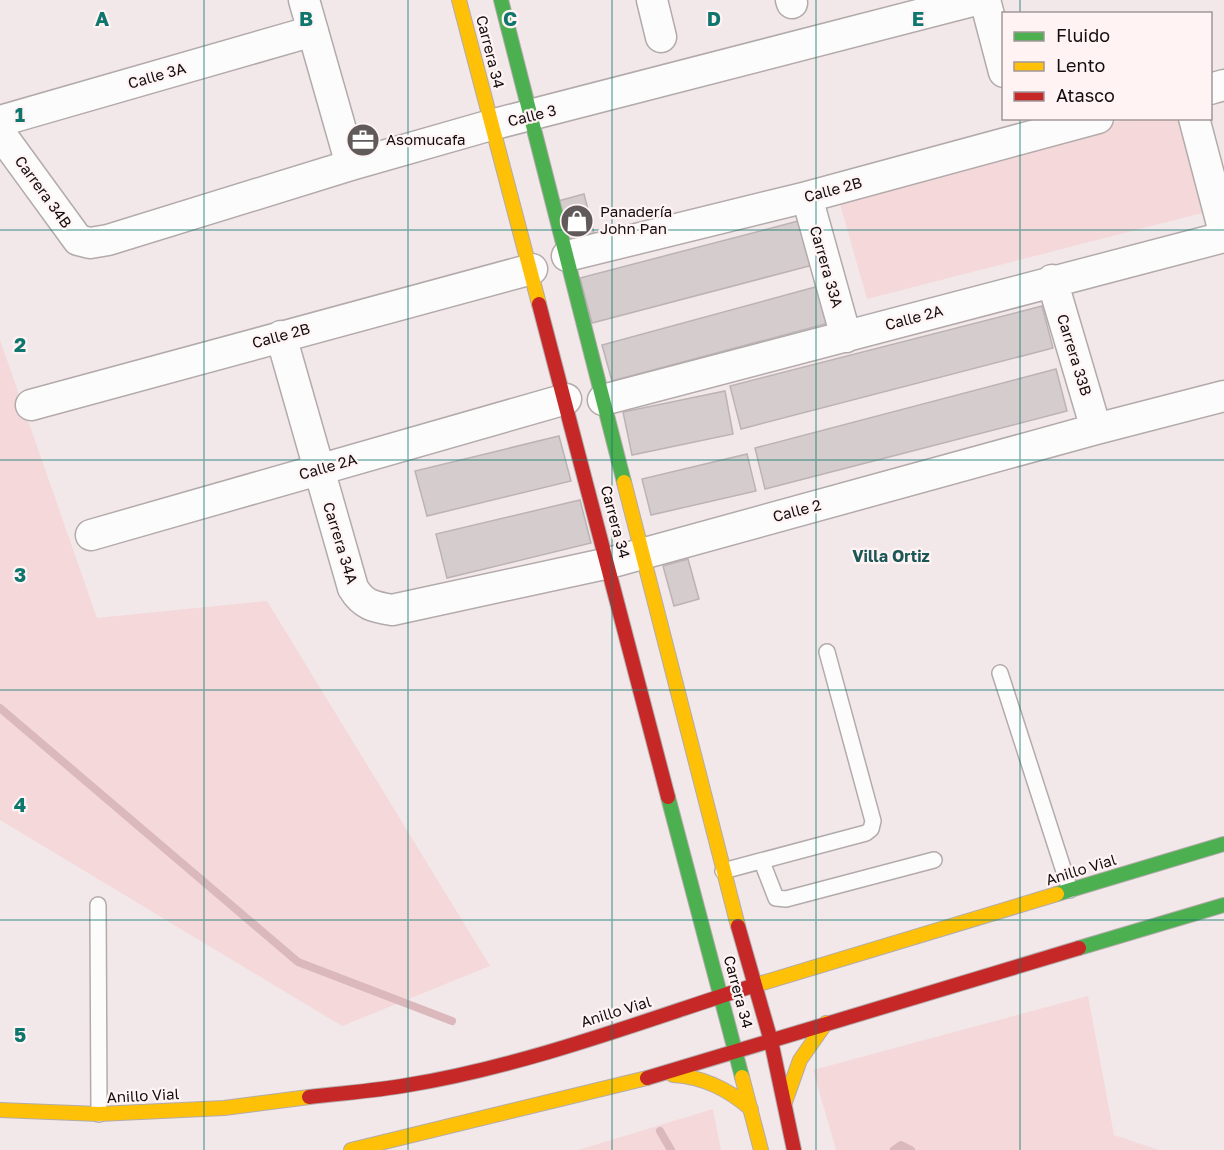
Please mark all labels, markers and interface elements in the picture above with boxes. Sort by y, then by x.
text: A [95,6,109,30]
text: B [299,6,313,30]
text: C [503,6,517,30]
text: D [707,6,721,30]
text: E [912,6,924,30]
legend [1002,12,1212,120]
street label: Carrera 34 [473,13,509,90]
text: Fluido [1056,24,1110,46]
text: Lento [1056,54,1105,76]
street label: Calle 3A [126,58,188,92]
text: Atasco [1056,84,1115,106]
street label: Calle 3 [506,100,558,130]
text: 1 [15,102,25,126]
office icon: Asomucafa [345,122,381,158]
place label: Asomucafa [386,130,466,148]
street label: Carrera 34B [12,152,76,231]
street label: Calle 2B [802,173,864,205]
place label: Panadería John Pan [600,202,672,237]
shop icon: Panadería John Pan [559,203,595,239]
street label: Carrera 33A [807,224,847,310]
street label: Calle 2A [883,301,945,333]
street label: Carrera 33B [1054,312,1096,398]
street label: Calle 2B [250,319,312,351]
text: 2 [14,332,26,356]
street label: Calle 2A [297,449,359,483]
street label: Carrera 34 [598,483,634,560]
street label: Calle 2 [771,495,823,525]
street label: Carrera 34A [320,500,362,586]
district label: Villa Ortiz [852,546,930,566]
text: 3 [14,562,26,586]
text: 4 [14,792,26,816]
street label: Anillo Vial [1043,850,1118,888]
street label: Carrera 34 [721,953,757,1030]
street label: Anillo Vial [578,992,653,1030]
text: 5 [14,1022,26,1046]
street label: Anillo Vial [106,1084,180,1106]

